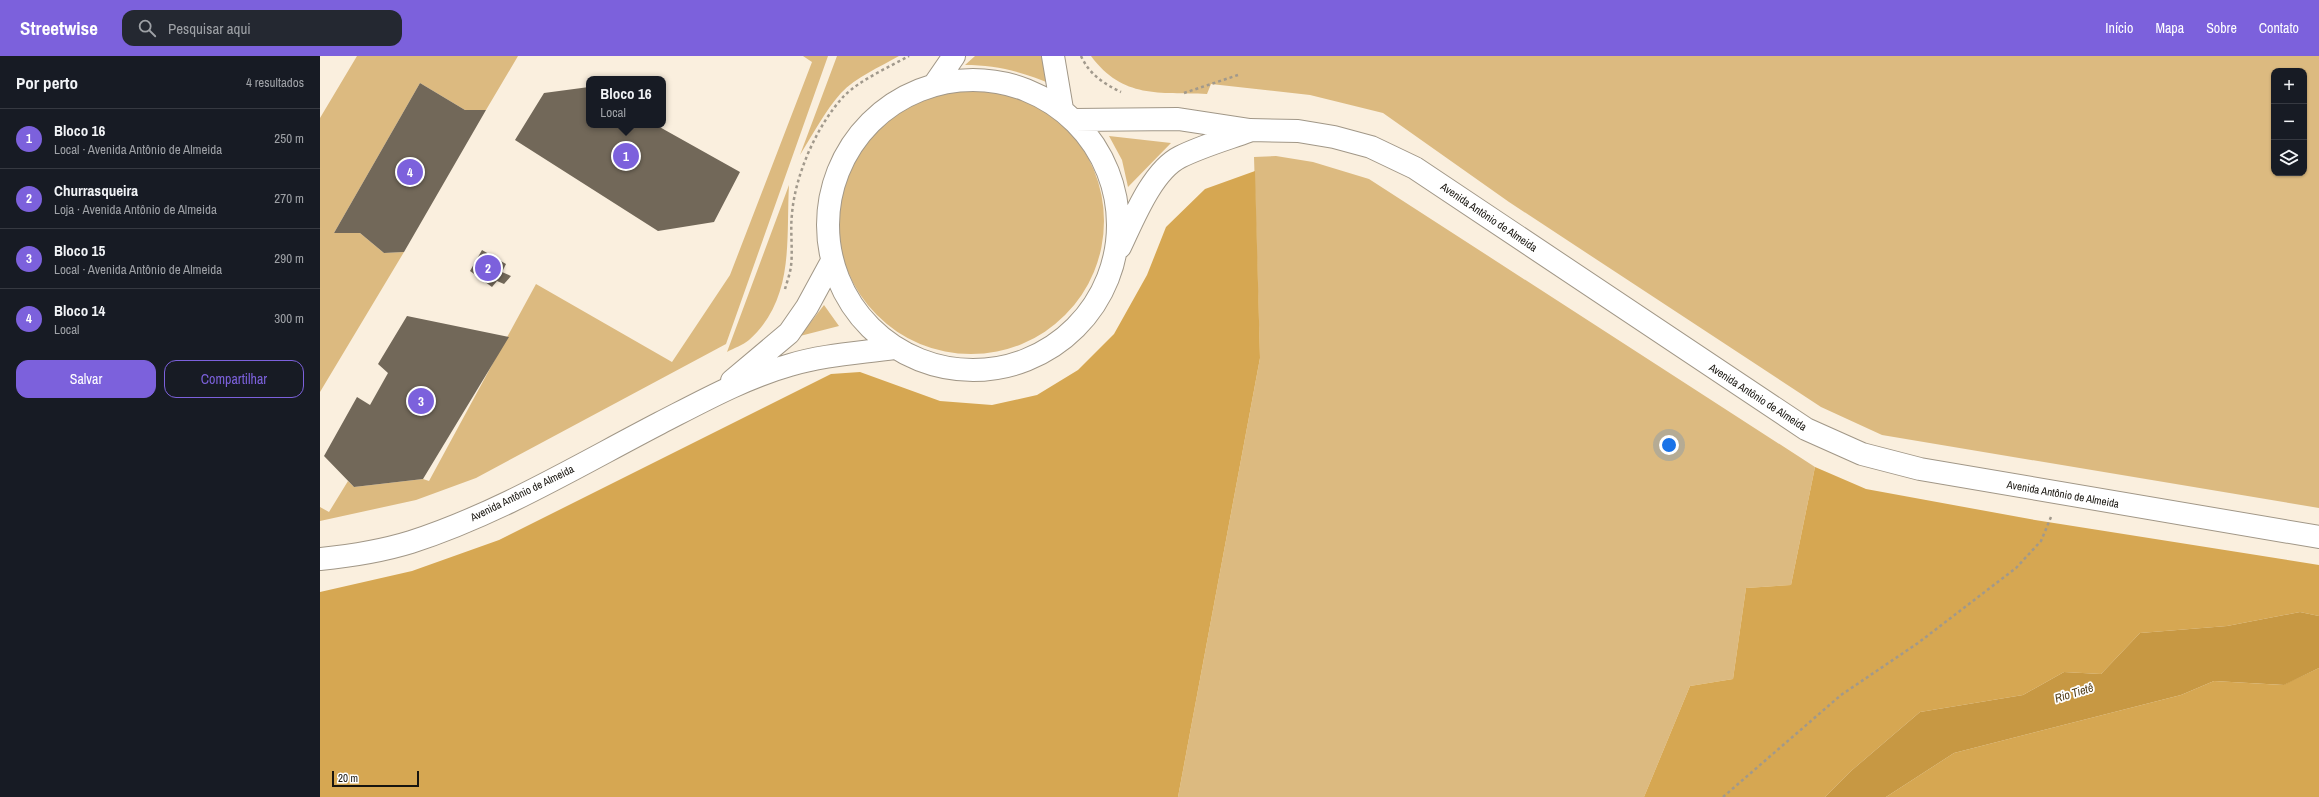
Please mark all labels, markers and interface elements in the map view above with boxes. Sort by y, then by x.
search box [122,10,402,46]
text: Streetwise [20,15,98,41]
icon: search [136,17,158,39]
text: Pesquisar aqui [168,18,251,39]
text: Início [2105,19,2133,37]
text: Mapa [2155,19,2184,37]
text: Sobre [2206,19,2237,37]
text: Contato [2259,19,2299,37]
map controls [2271,68,2307,176]
button: + [2271,68,2307,104]
text: Por perto [16,71,78,94]
text: 4 resultados [246,74,304,91]
popup [586,76,666,128]
text: Bloco 16 [600,83,652,104]
text: Local [600,104,626,121]
button: − [2271,104,2307,140]
text: Bloco 16 [54,120,105,141]
text: 1 [26,130,32,147]
text: 250 m [274,130,304,147]
button: layers [2271,140,2307,176]
text: Local · Avenida Antônio de Almeida [54,141,222,158]
pin: 1 [613,141,639,171]
pin: 4 [397,157,423,187]
street label: Avenida Antônio de Almeida [1437,179,1540,255]
text: Churrasqueira [54,180,138,201]
text: 2 [26,190,32,207]
text: 270 m [274,190,304,207]
text: Loja · Avenida Antônio de Almeida [54,201,217,218]
text: Bloco 15 [54,240,105,261]
text: 3 [26,250,32,267]
text: 290 m [274,250,304,267]
pin: 2 [475,253,501,283]
text: Local · Avenida Antônio de Almeida [54,261,222,278]
text: Bloco 14 [54,300,105,321]
text: 4 [26,310,32,327]
text: 300 m [274,310,304,327]
text: Local [54,321,79,338]
button: Salvar [16,360,156,398]
button: Compartilhar [164,360,304,398]
street label: Avenida Antônio de Almeida [1706,360,1809,434]
pin: 3 [408,386,434,416]
your location [1659,435,1679,455]
street label: Avenida Antônio de Almeida [467,462,576,525]
street label: Avenida Antônio de Almeida [2005,477,2120,511]
water label: Rio Tietê [2053,679,2096,706]
scale bar [332,769,419,788]
text: 20 m [338,771,358,785]

